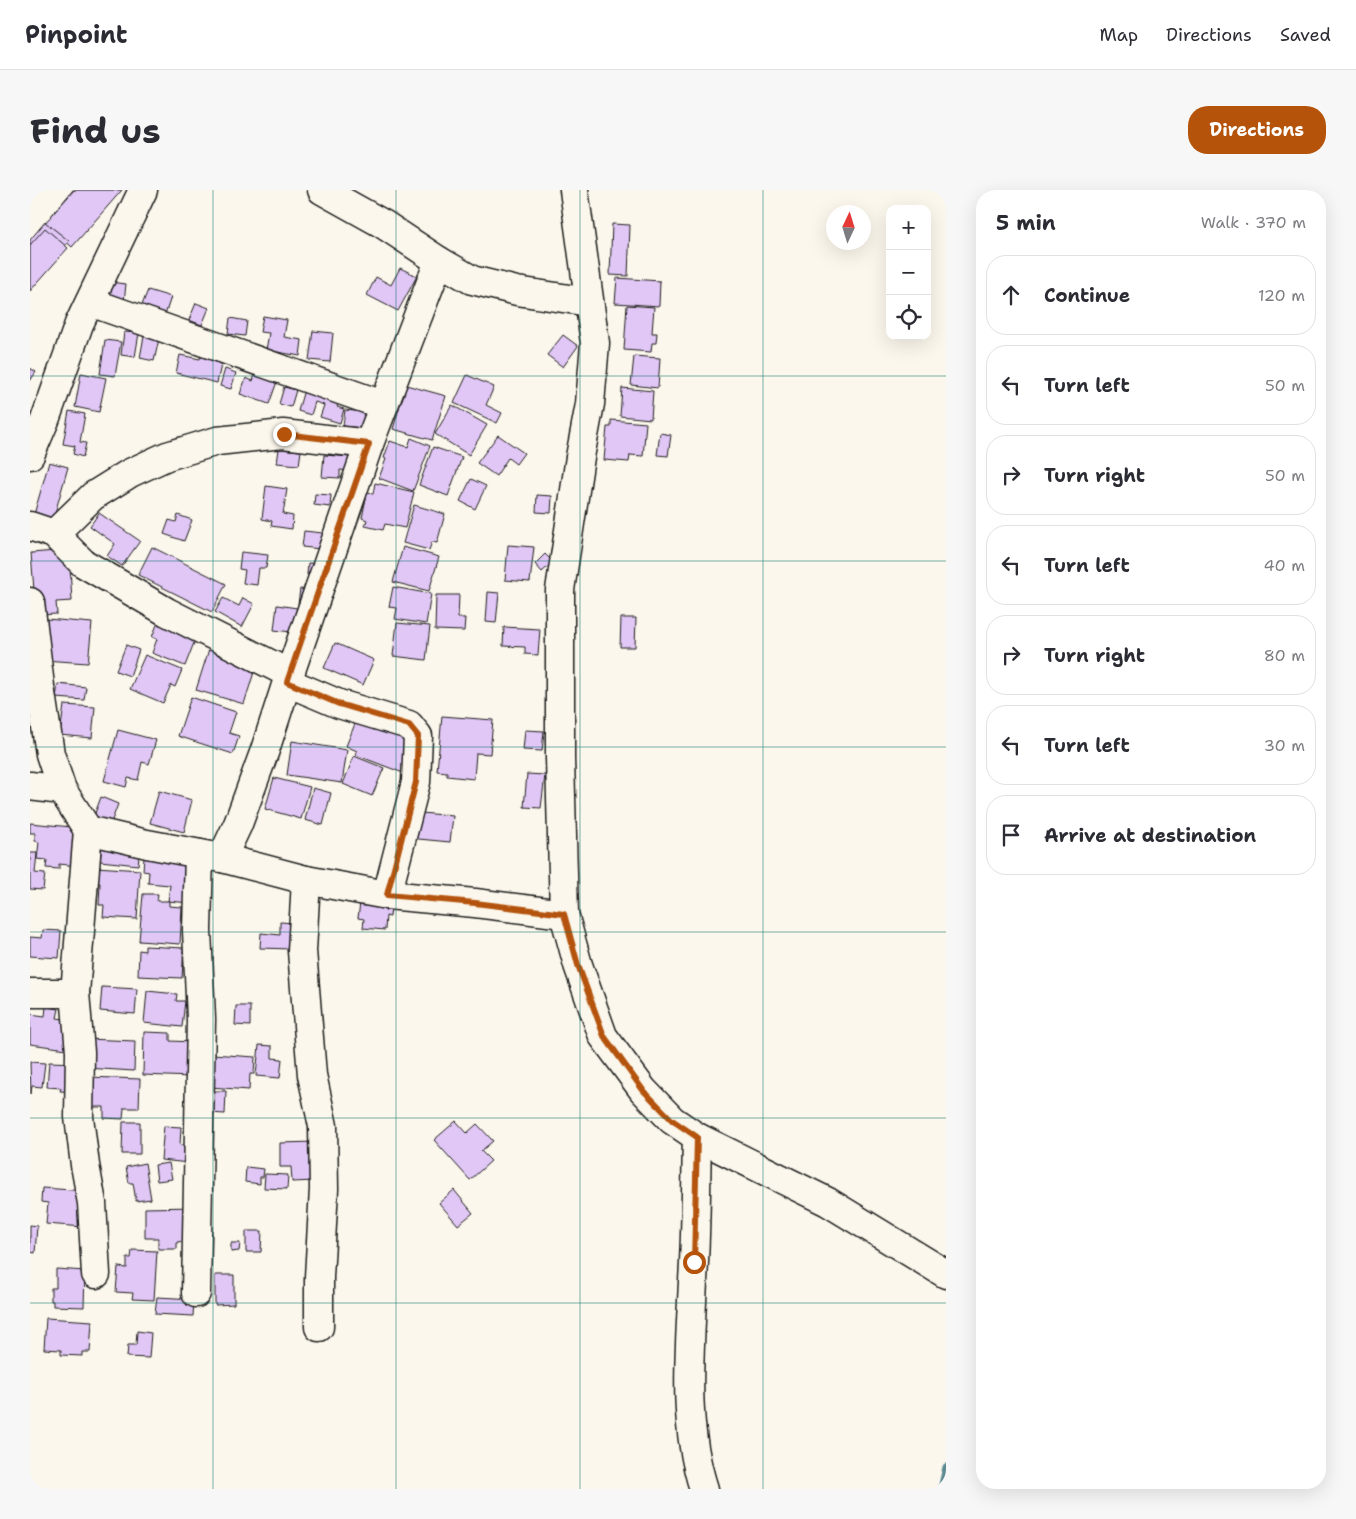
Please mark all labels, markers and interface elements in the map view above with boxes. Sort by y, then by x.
text: Pinpoint [25,19,127,51]
text: Map [1100,23,1138,47]
text: Directions [1166,23,1252,47]
text: Saved [1280,23,1331,47]
button: Directions [1188,106,1326,154]
text: Find us [30,107,161,154]
north arrow [826,205,871,250]
map controls [886,205,931,340]
button: + [886,205,931,250]
text: 5 min [996,209,1056,237]
text: Walk · 370 m [1201,212,1306,233]
button: − [886,250,931,295]
icon: ahead [997,281,1025,309]
text: Continue [1044,283,1130,308]
text: 120 m [1258,285,1305,306]
button: locate [886,295,931,340]
icon: left [997,371,1025,399]
text: Turn left [1044,373,1130,398]
text: 50 m [1265,375,1305,396]
route end [273,423,296,446]
icon: right [997,461,1025,489]
text: Turn right [1044,463,1145,488]
text: 50 m [1265,465,1305,486]
icon: left [997,551,1025,579]
text: Turn left [1044,553,1130,578]
text: 40 m [1263,555,1305,576]
icon: right [997,641,1025,669]
text: Turn right [1044,643,1145,668]
text: 80 m [1264,645,1305,666]
icon: left [997,731,1025,759]
text: Turn left [1044,733,1130,758]
text: 30 m [1264,735,1305,756]
icon: arrive [997,821,1025,849]
text: Arrive at destination [1044,823,1256,848]
route start [683,1251,706,1274]

